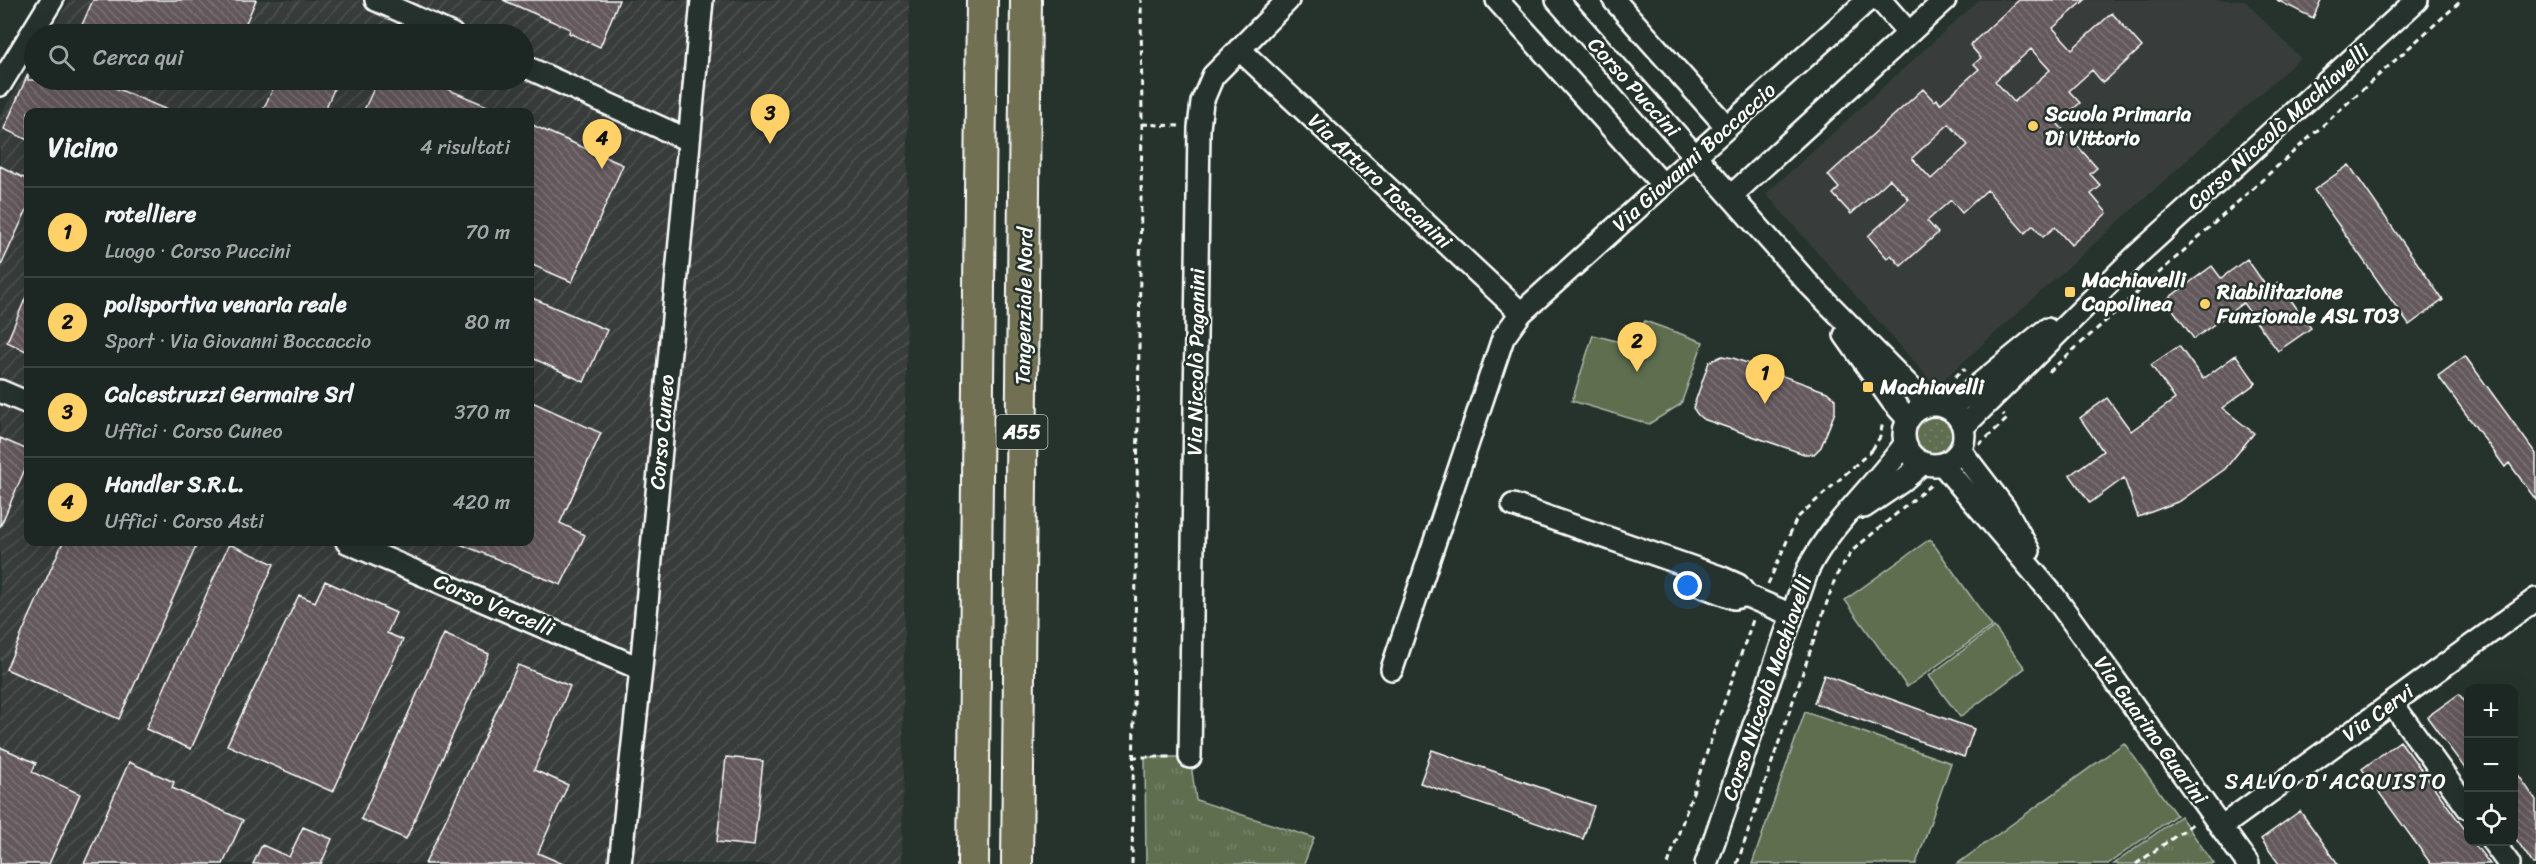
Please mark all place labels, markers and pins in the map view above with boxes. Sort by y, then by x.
pin: 3 [750,94,790,144]
place label: Scuola Primaria Di Vittorio [2044,95,2192,157]
marker: Scuola Primaria Di Vittorio [2026,119,2040,133]
pin: 4 [582,120,622,169]
place label: Machiavelli Capolinea [2081,261,2187,323]
place label: Riabilitazione Funzionale ASL TO3 [2216,273,2400,335]
marker: Machiavelli Capolinea [2063,285,2077,299]
marker: Riabilitazione Funzionale ASL TO3 [2198,297,2212,311]
pin: 2 [1618,322,1656,372]
pin: 1 [1746,354,1784,404]
place label: Machiavelli [1879,368,1985,406]
marker: Machiavelli [1861,380,1875,394]

